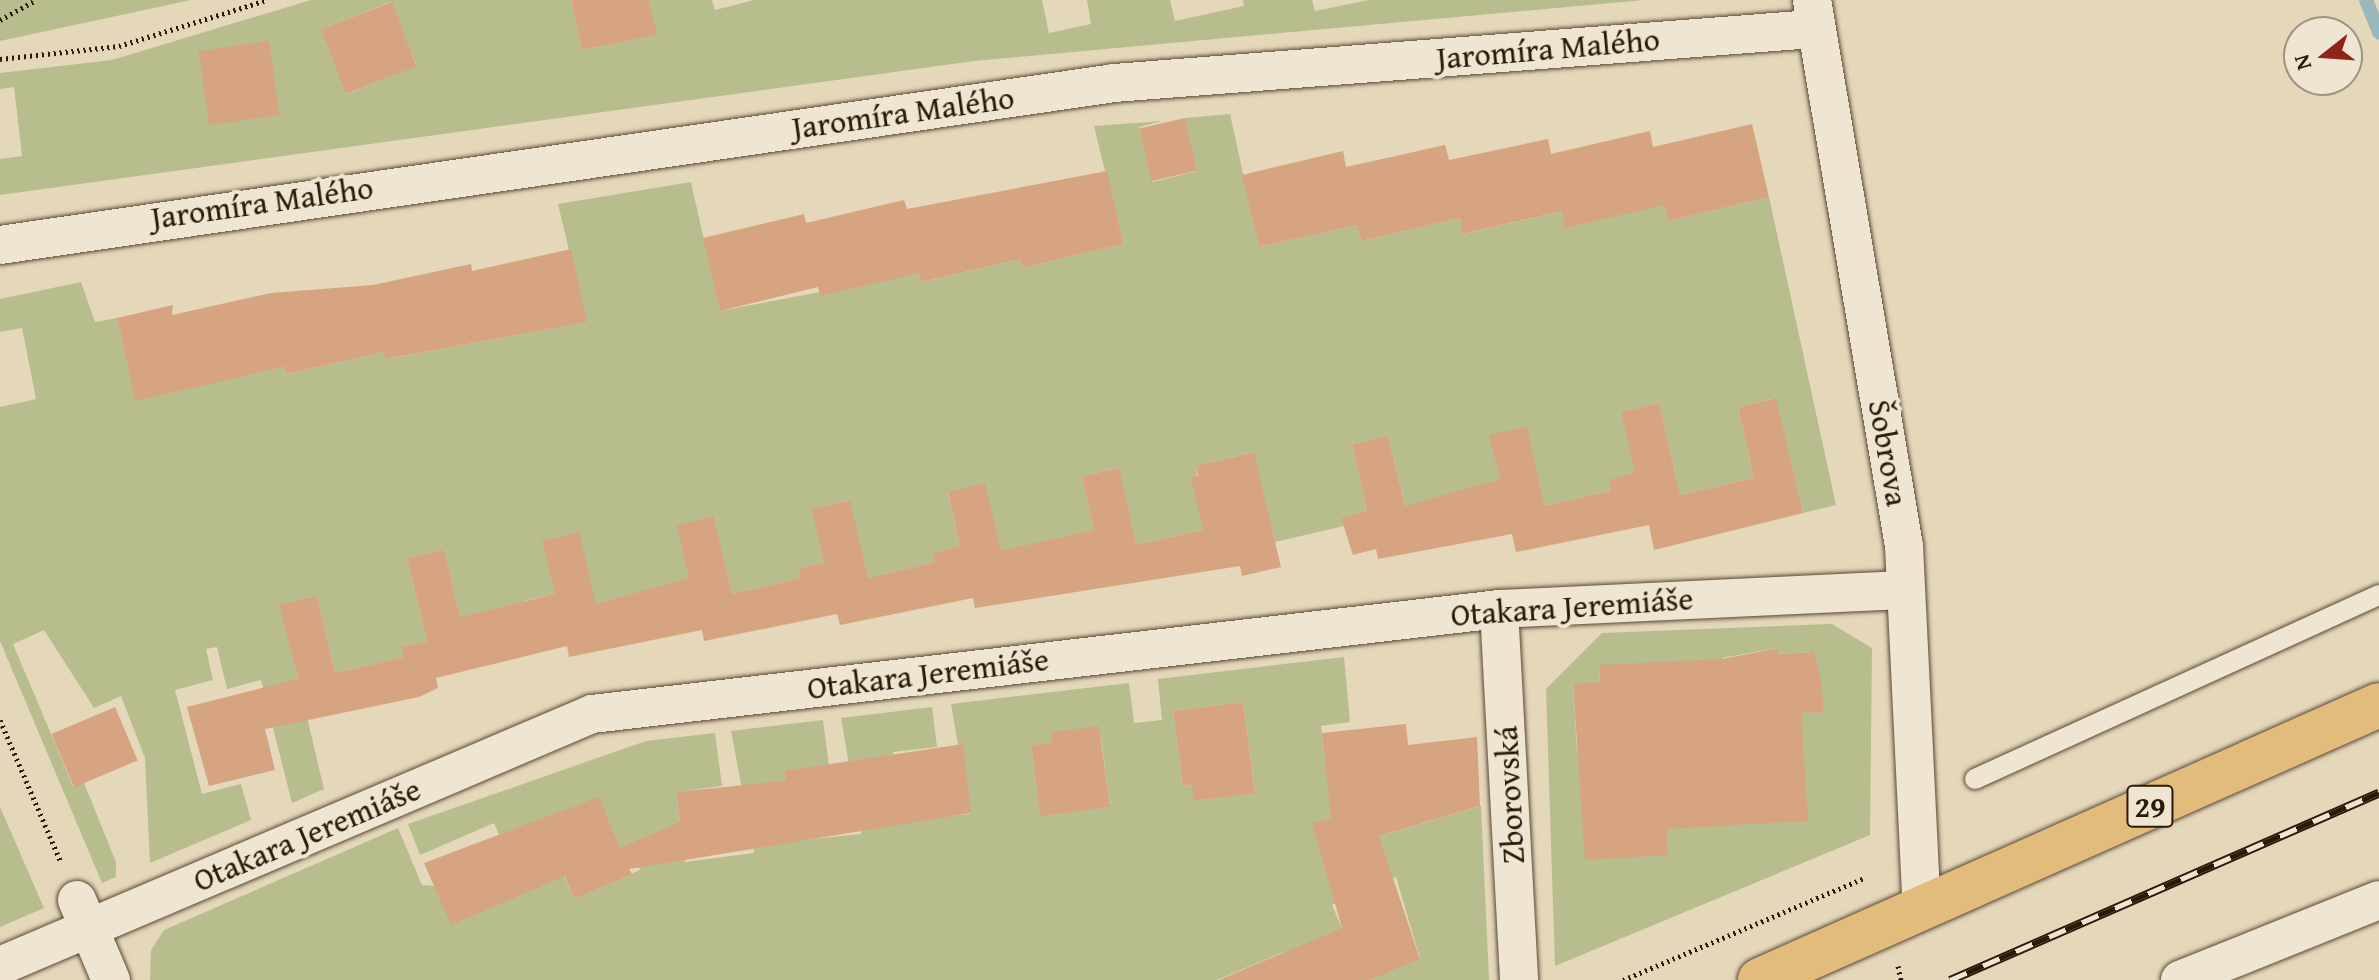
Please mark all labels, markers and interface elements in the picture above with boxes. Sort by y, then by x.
north arrow [2283,16,2363,96]
street label: Jaromíra Malého [1435,20,1661,78]
text: N [2285,51,2319,74]
street label: Jaromíra Malého [789,78,1017,148]
street label: Jaromíra Malého [148,168,376,238]
street label: Šobrova [1860,397,1916,509]
street label: Otakara Jeremiáše [1449,579,1695,635]
street label: Otakara Jeremiáše [805,640,1051,708]
street label: Zborovská [1487,725,1533,865]
street label: Otakara Jeremiáše [188,770,426,900]
road number: 29 [2126,780,2174,832]

